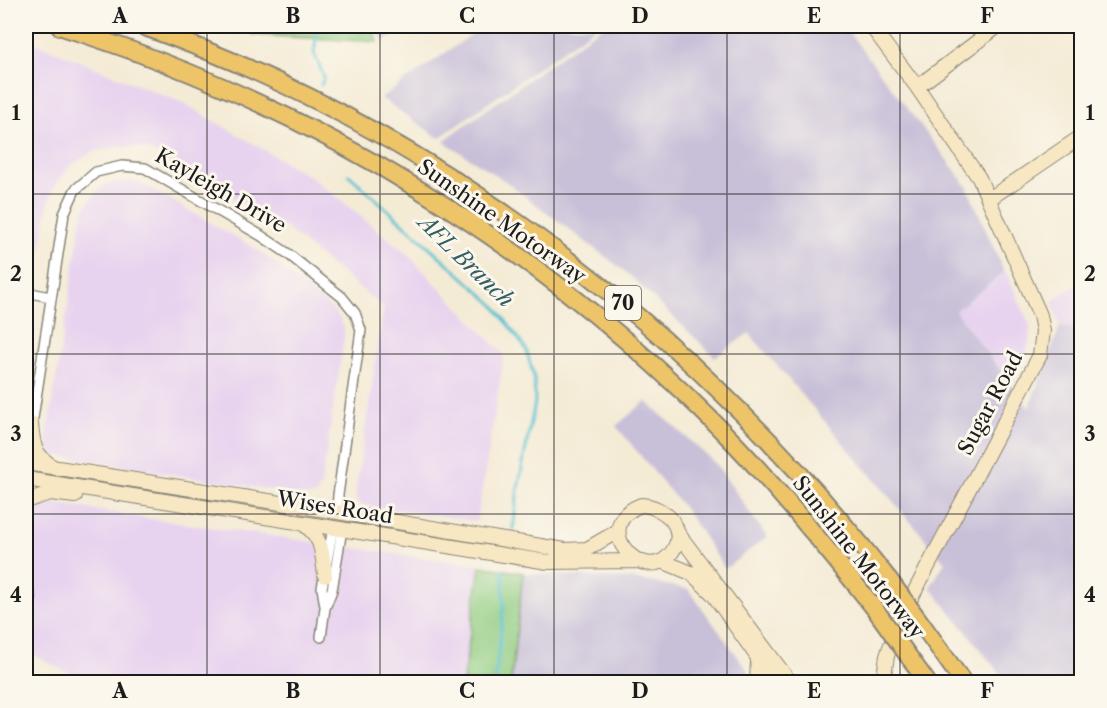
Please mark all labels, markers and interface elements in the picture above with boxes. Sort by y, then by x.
text: A [111,4,128,28]
text: B [286,4,301,28]
text: C [459,4,475,28]
text: D [631,4,649,28]
text: E [807,4,821,28]
text: F [980,4,994,28]
text: 1 [12,101,21,125]
text: 1 [1086,101,1095,125]
street label: Kayleigh Drive [151,142,291,238]
street label: Sunshine Motorway [413,154,591,289]
water label: AFL Branch [411,207,519,313]
text: 2 [10,262,22,286]
text: 2 [1084,262,1096,286]
road number: 70 [605,286,641,320]
street label: Sugar Road [952,347,1028,459]
text: 3 [10,422,22,446]
text: 3 [1084,422,1096,446]
street label: Sunshine Motorway [788,471,930,644]
street label: Wises Road [274,485,395,529]
text: 4 [10,583,22,607]
text: 4 [1084,583,1096,607]
text: A [111,679,128,703]
text: B [286,679,301,703]
text: C [459,679,475,703]
text: D [631,679,649,703]
text: E [807,679,821,703]
text: F [980,679,994,703]

